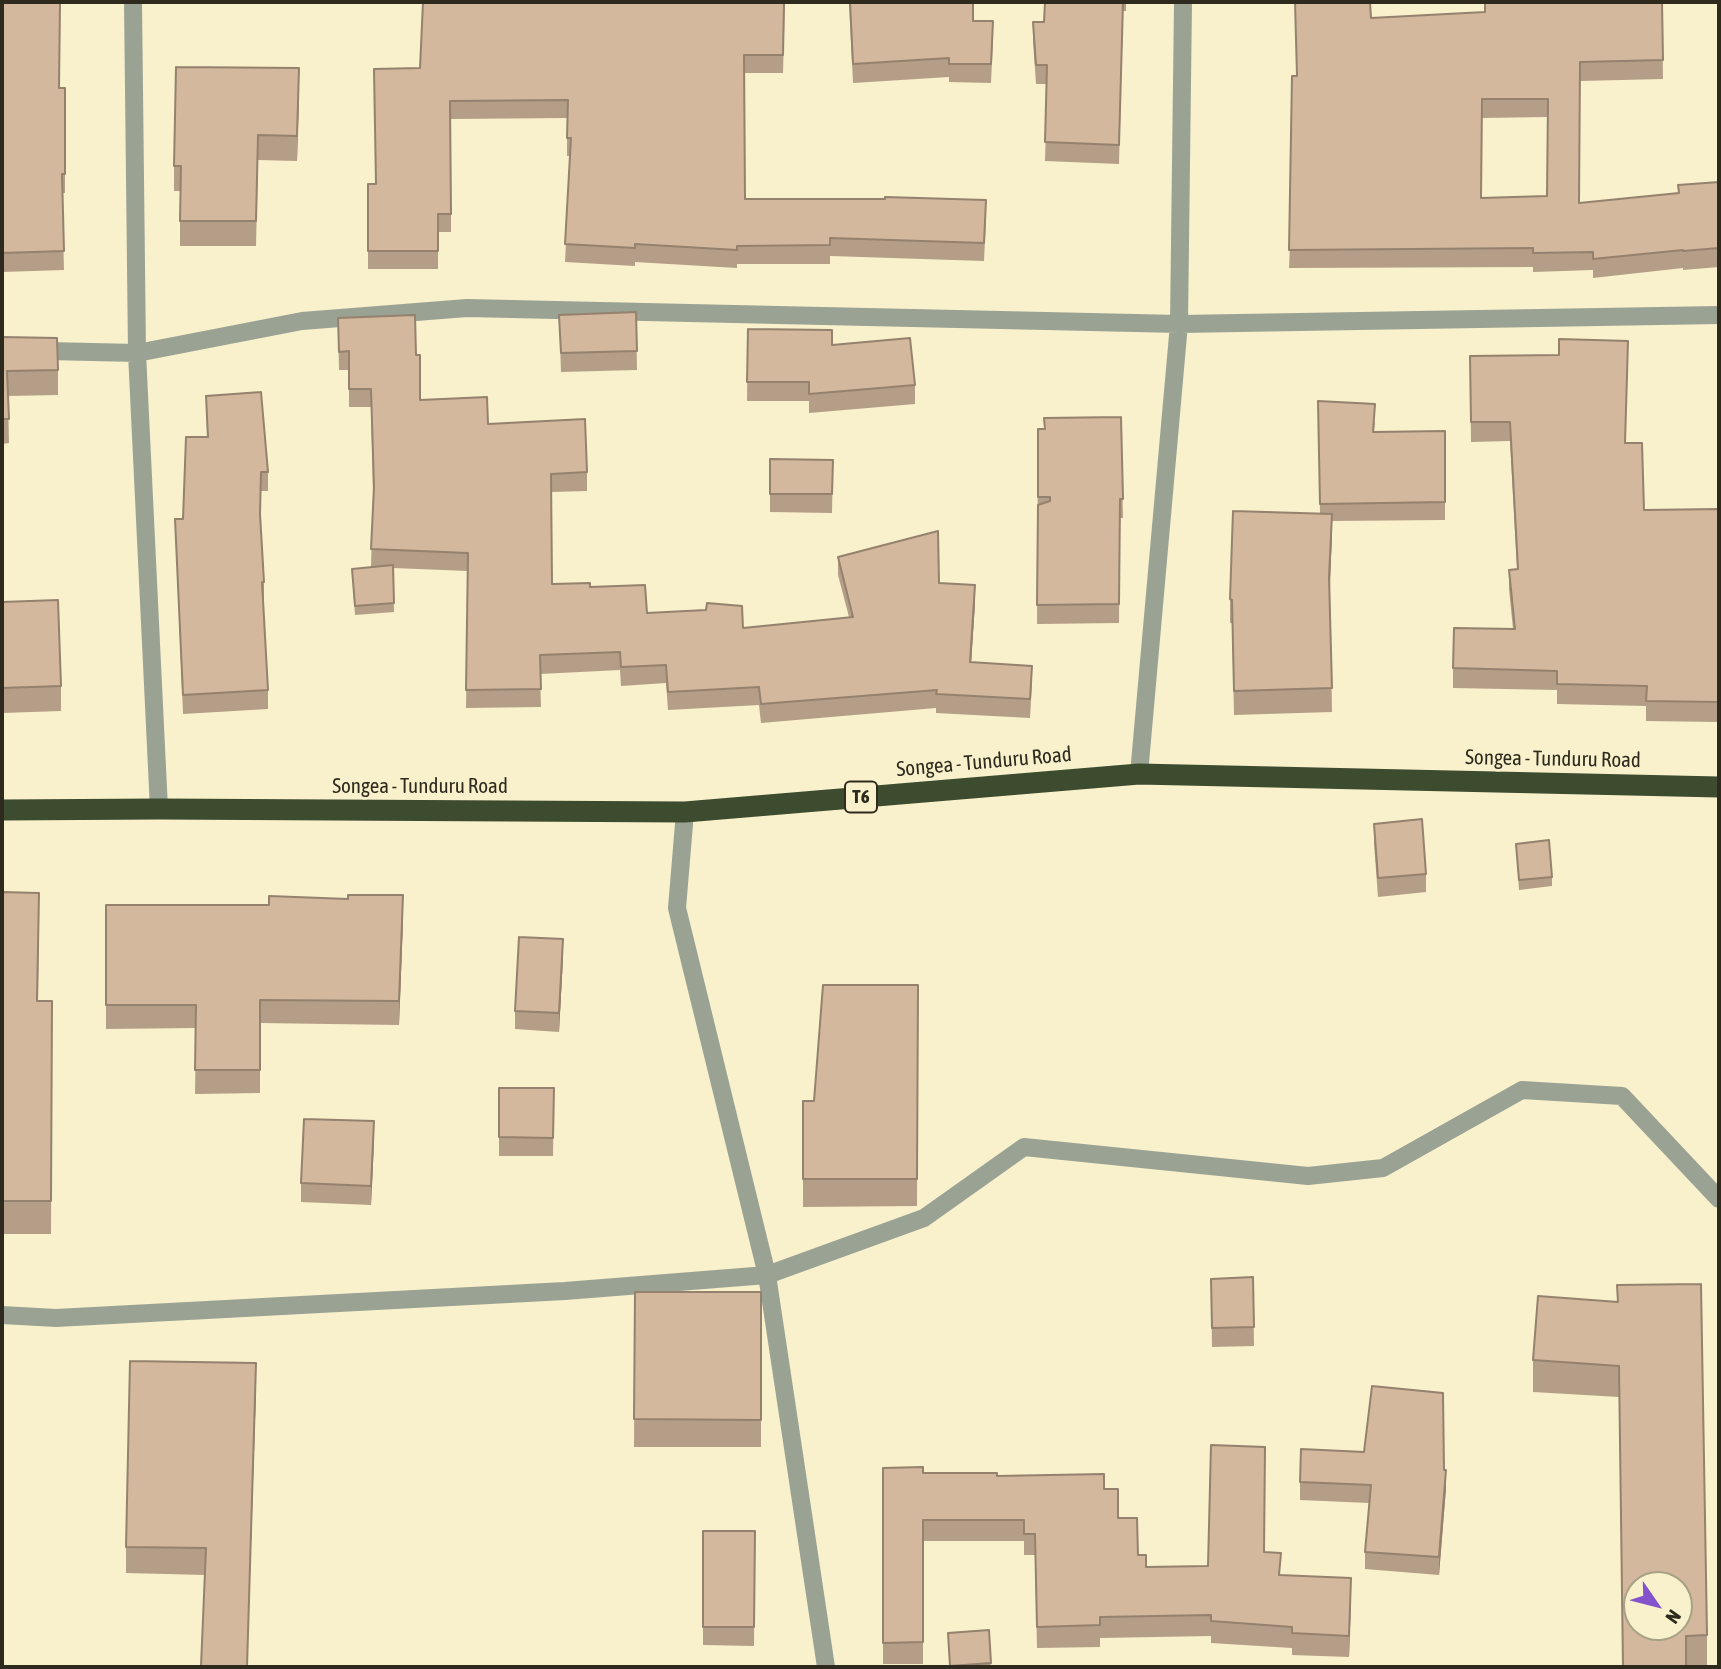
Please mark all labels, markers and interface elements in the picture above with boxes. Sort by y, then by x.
street label: Songea - Tunduru Road [895,742,1073,782]
street label: Songea - Tunduru Road [1465,745,1641,773]
street label: Songea - Tunduru Road [332,773,508,799]
road number: T6 [845,782,877,812]
north arrow [1623,1571,1693,1641]
text: N [1661,1606,1686,1628]

